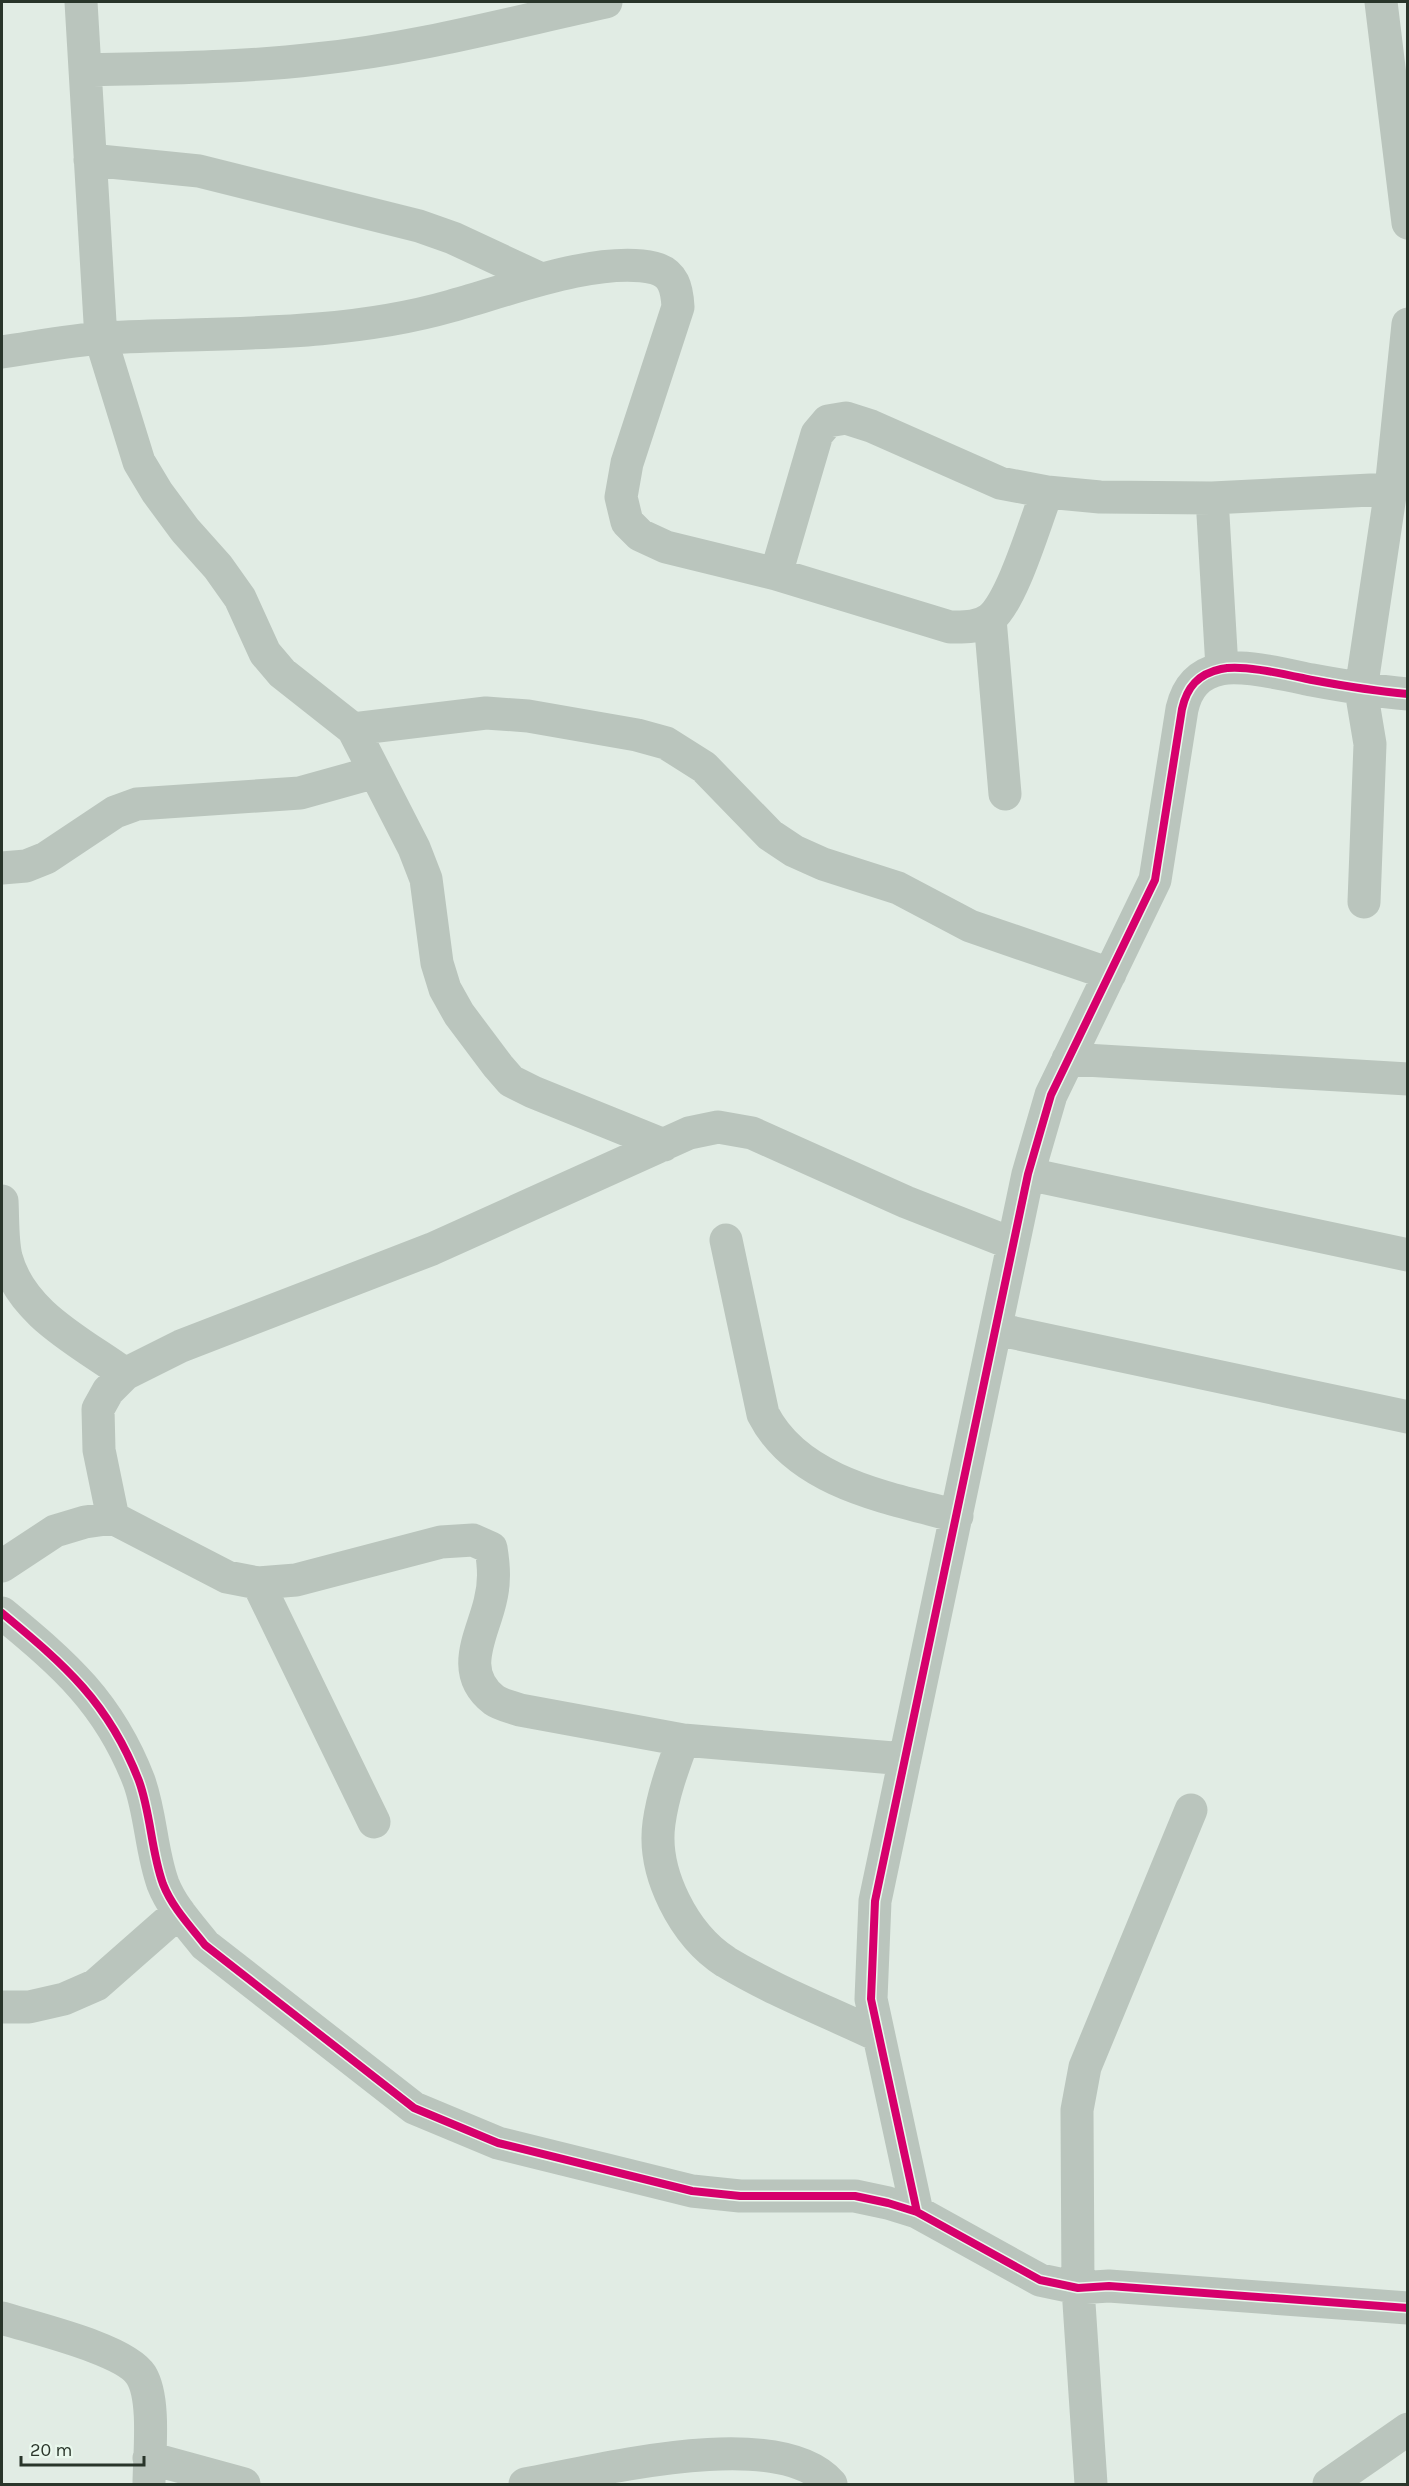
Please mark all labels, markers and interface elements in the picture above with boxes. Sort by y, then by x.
scale bar [21,2429,144,2467]
text: 20 m [30,2439,72,2461]

